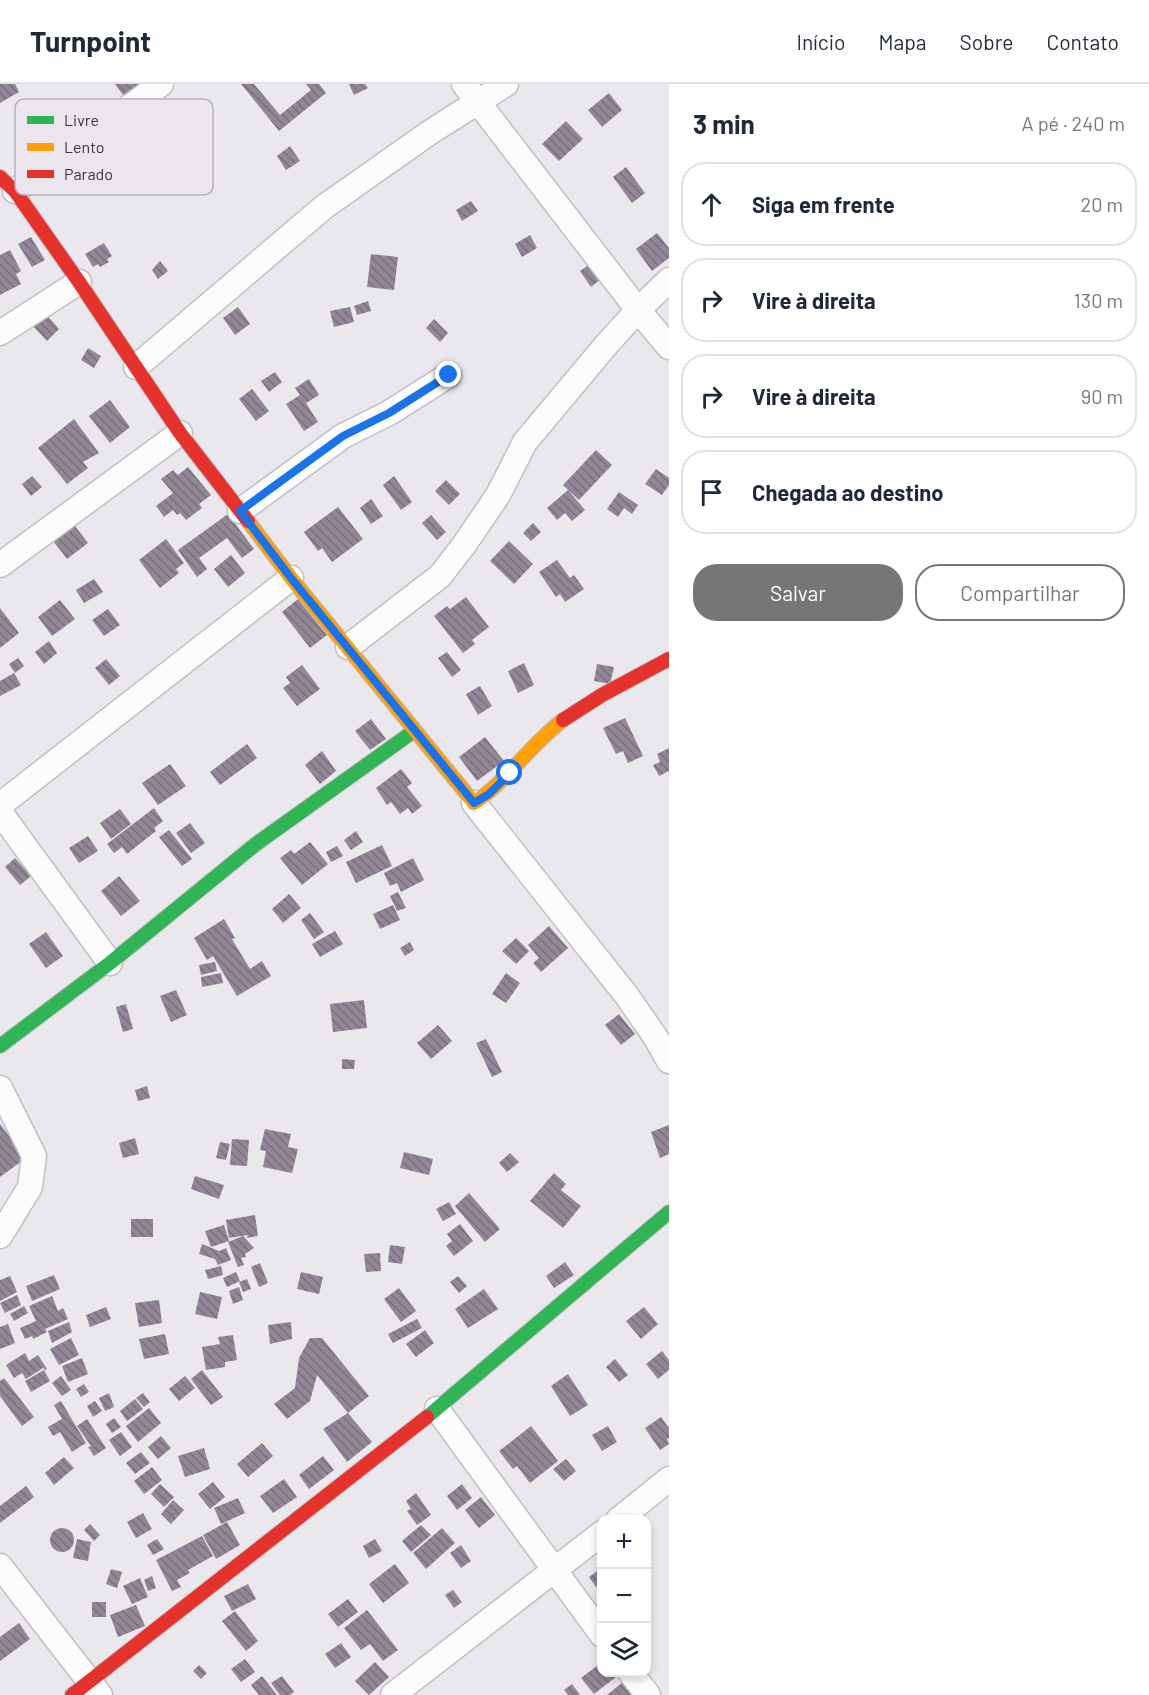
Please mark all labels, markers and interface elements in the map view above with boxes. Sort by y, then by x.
text: Turnpoint [30,24,151,58]
text: Início [797,29,845,54]
text: Mapa [878,29,927,54]
text: Sobre [960,29,1013,54]
text: Contato [1046,29,1119,54]
legend [15,99,213,195]
text: 3 min [693,108,755,139]
text: Livre [64,110,99,129]
text: A pé · 240 m [1022,111,1125,135]
text: Lento [64,137,105,156]
text: Parado [64,164,113,183]
icon: ahead [695,188,728,221]
text: Siga em frente [752,191,895,217]
text: 20 m [1080,192,1123,216]
icon: right [695,284,728,317]
text: Vire à direita [752,287,876,313]
text: 130 m [1074,288,1123,312]
route end [435,361,461,387]
icon: right [695,380,728,413]
text: Vire à direita [752,383,876,409]
text: 90 m [1081,384,1123,408]
icon: arrive [695,476,728,509]
text: Chegada ao destino [752,479,943,505]
button: Salvar [693,564,903,621]
button: Compartilhar [915,564,1125,621]
route start [496,759,522,785]
map controls [597,1515,651,1677]
button: + [597,1515,651,1569]
button: − [597,1569,651,1623]
button: layers [597,1623,651,1677]

